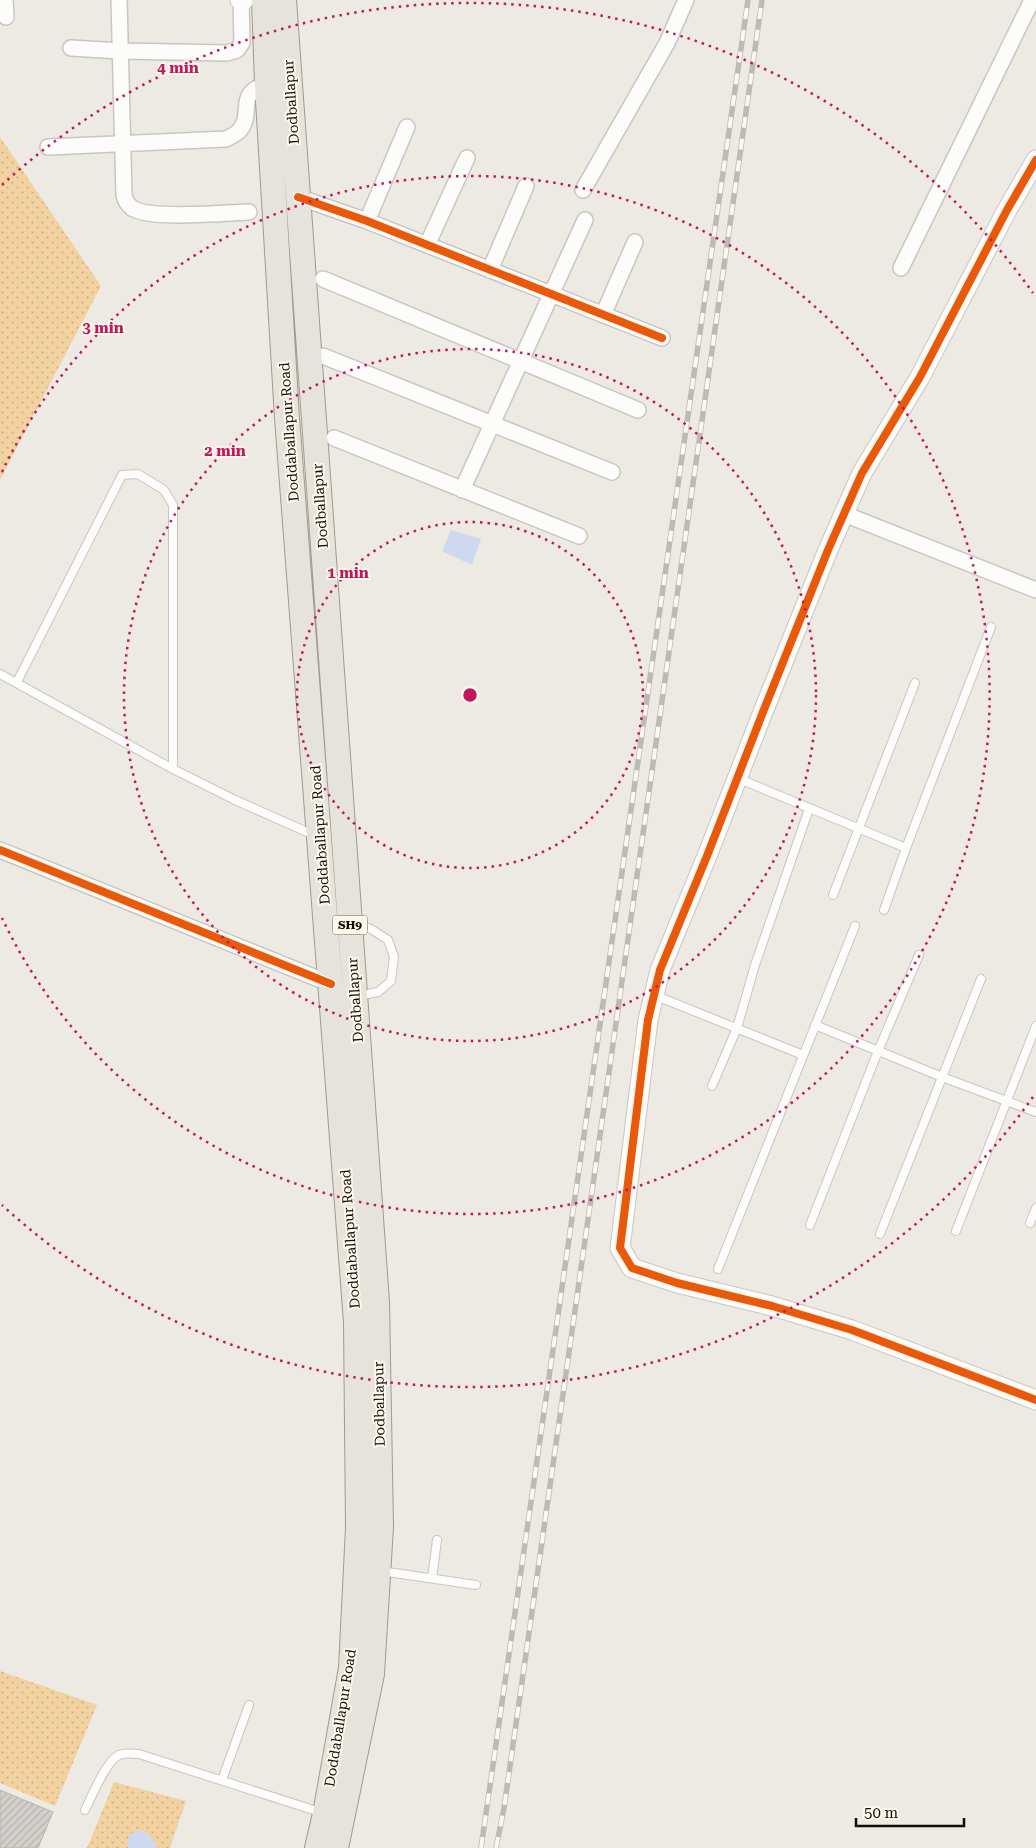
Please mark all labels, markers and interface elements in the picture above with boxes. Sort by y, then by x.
text: 4 min [157,59,199,77]
street label: Dodballapur [280,59,302,145]
text: 3 min [82,319,124,337]
street label: Doddaballapur Road [276,362,302,502]
text: 2 min [204,442,246,460]
street label: Dodballapur [309,463,331,549]
text: 1 min [327,564,369,582]
centre of rings [461,686,479,704]
street label: Doddaballapur Road [307,765,333,905]
road number: SH9 [332,916,368,934]
street label: Dodballapur [344,957,366,1043]
street label: Doddaballapur Road [337,1169,363,1309]
street label: Dodballapur [370,1361,388,1447]
street label: Doddaballapur Road [321,1648,359,1788]
scale bar [856,1796,964,1828]
text: 50 m [864,1804,899,1822]

